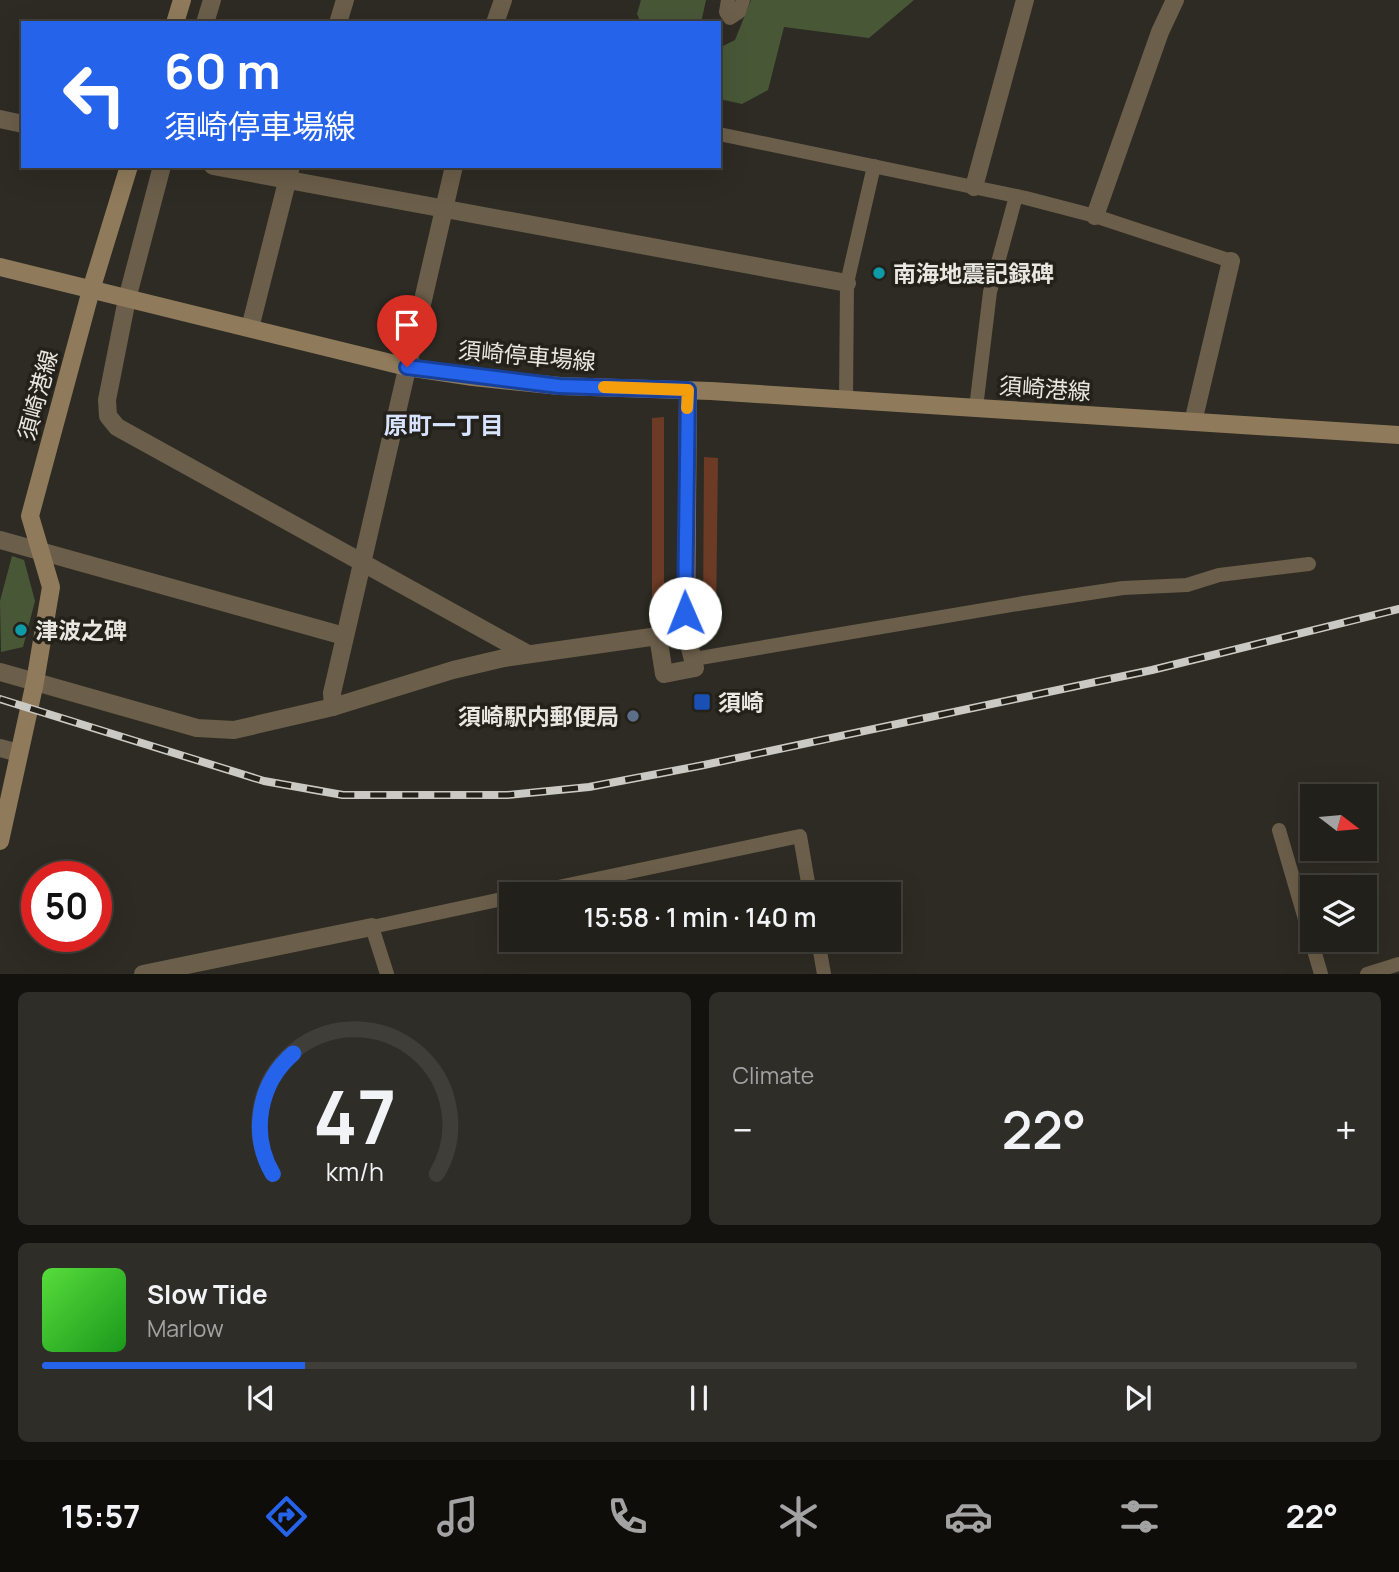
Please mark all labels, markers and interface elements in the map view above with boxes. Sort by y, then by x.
text: 60 m [164,37,281,104]
icon: left [49,49,140,140]
text: 須崎停車場線 [164,104,356,148]
place label: 南海地震記録碑 [893,257,1054,289]
marker: 南海地震記録碑 [871,265,887,281]
pin [377,295,437,367]
icon: arrive [388,306,426,344]
street label: 須崎停車場線 [457,333,597,377]
street label: 須崎港線 [10,346,64,444]
street label: 須崎港線 [998,369,1092,407]
district label: 原町一丁目 [384,408,504,441]
position arrow [648,576,722,650]
place label: 津波之碑 [35,614,127,646]
marker: 津波之碑 [13,622,29,638]
place label: 須崎 [718,686,764,718]
marker: 須崎 [692,692,712,712]
place label: 須崎駅内郵便局 [458,700,619,732]
marker: 須崎駅内郵便局 [625,708,641,724]
north arrow [1300,784,1377,861]
map controls [1300,784,1377,952]
speed limit sign: 50 [21,861,112,952]
button: layers [1300,875,1377,952]
text: 15:58 · 1 min · 140 m [584,899,816,935]
text: Climate [733,1059,814,1091]
text: 47 [313,1067,396,1167]
text: 22° [1002,1094,1086,1165]
text: − [733,1103,753,1155]
text: + [1335,1103,1357,1155]
text: km/h [325,1154,383,1189]
text: Slow Tide [147,1276,268,1312]
text: Marlow [147,1312,224,1344]
icon: previous [242,1379,280,1417]
icon: pause [680,1379,718,1417]
icon: next [1119,1379,1157,1417]
icon: directions [262,1492,311,1541]
icon: music [433,1492,482,1541]
icon: phone [603,1492,652,1541]
icon: climate [774,1492,823,1541]
icon: car [944,1492,993,1541]
icon: filters [1115,1492,1164,1541]
text: 15:57 [61,1494,140,1538]
text: 22° [1286,1494,1338,1538]

